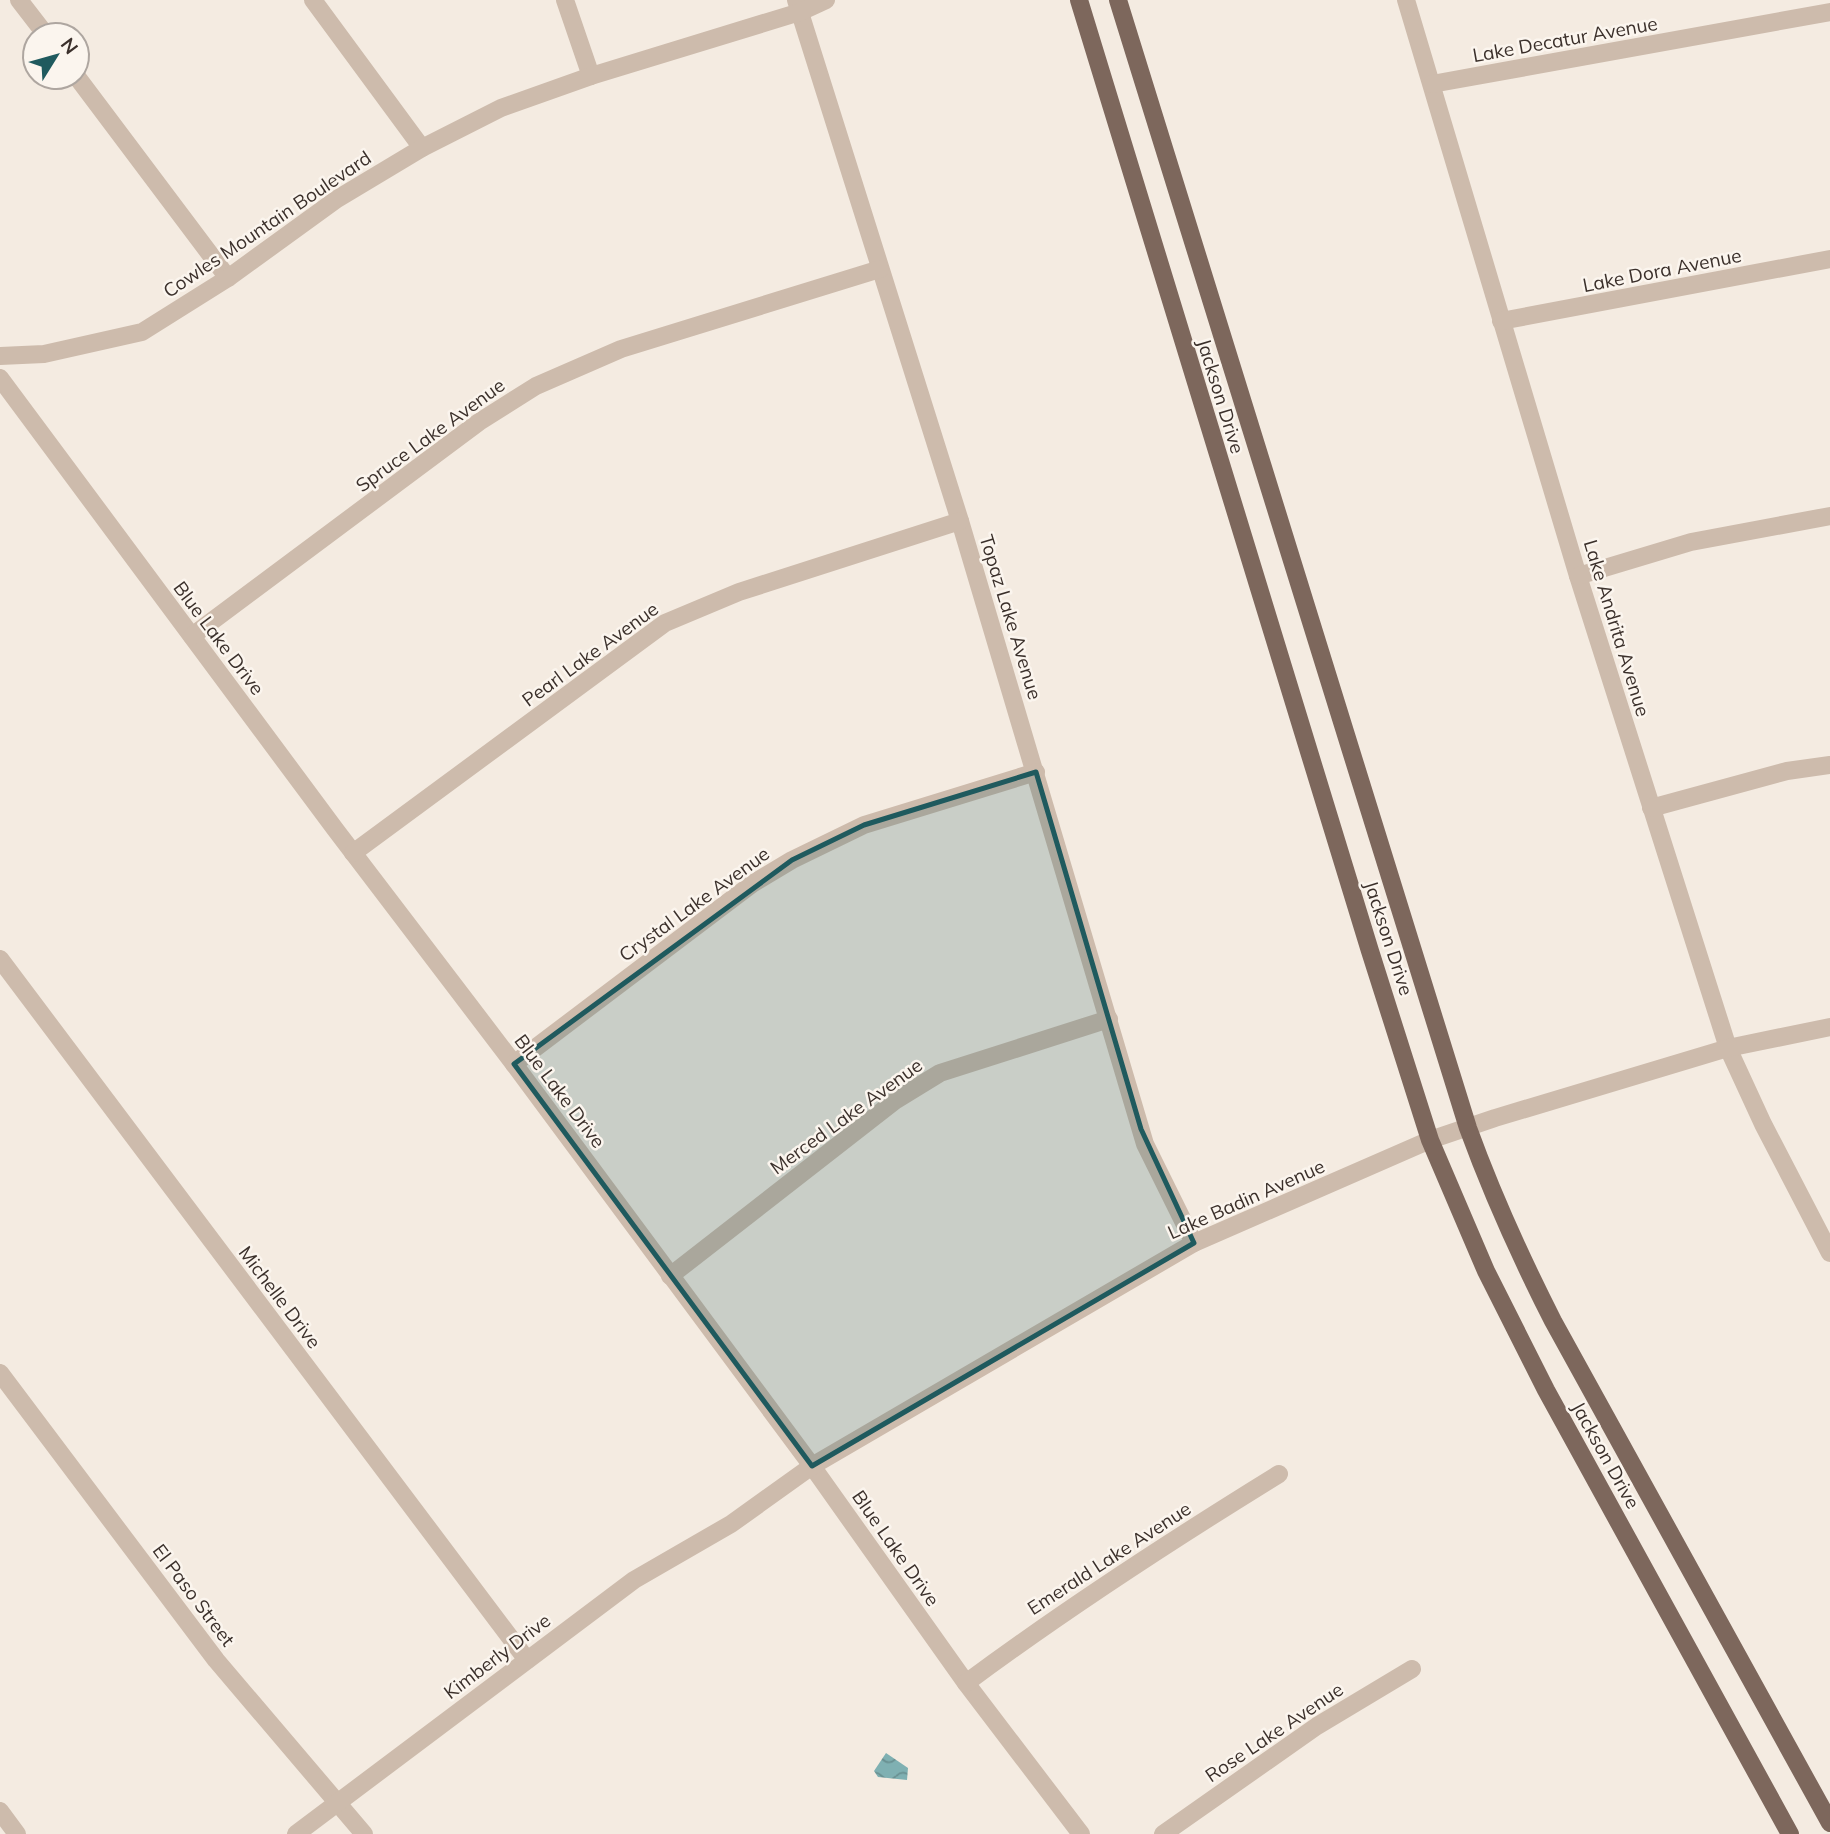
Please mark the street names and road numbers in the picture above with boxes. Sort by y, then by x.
street label: Lake Decatur Avenue [1471,11,1659,67]
street label: Cowles Mountain Boulevard [158,145,376,303]
street label: Lake Dora Avenue [1581,243,1743,297]
street label: Jackson Drive [1192,336,1250,456]
street label: Spruce Lake Avenue [351,373,509,497]
street label: Topaz Lake Avenue [974,532,1048,702]
street label: Lake Andrita Avenue [1579,537,1655,719]
street label: Blue Lake Drive [168,576,270,700]
street label: Pearl Lake Avenue [517,596,663,712]
street label: Crystal Lake Avenue [614,841,774,967]
street label: Jackson Drive [1359,878,1419,998]
street label: Blue Lake Drive [509,1029,611,1153]
street label: Merced Lake Avenue [765,1053,927,1179]
street label: Lake Badin Avenue [1164,1154,1328,1244]
street label: Michelle Drive [234,1241,326,1353]
street label: Jackson Drive [1567,1397,1645,1513]
street label: Blue Lake Drive [847,1485,945,1611]
street label: Emerald Lake Avenue [1023,1496,1195,1620]
street label: El Paso Street [148,1539,240,1651]
street label: Kimberly Drive [439,1608,555,1704]
street label: Rose Lake Avenue [1200,1677,1348,1787]

